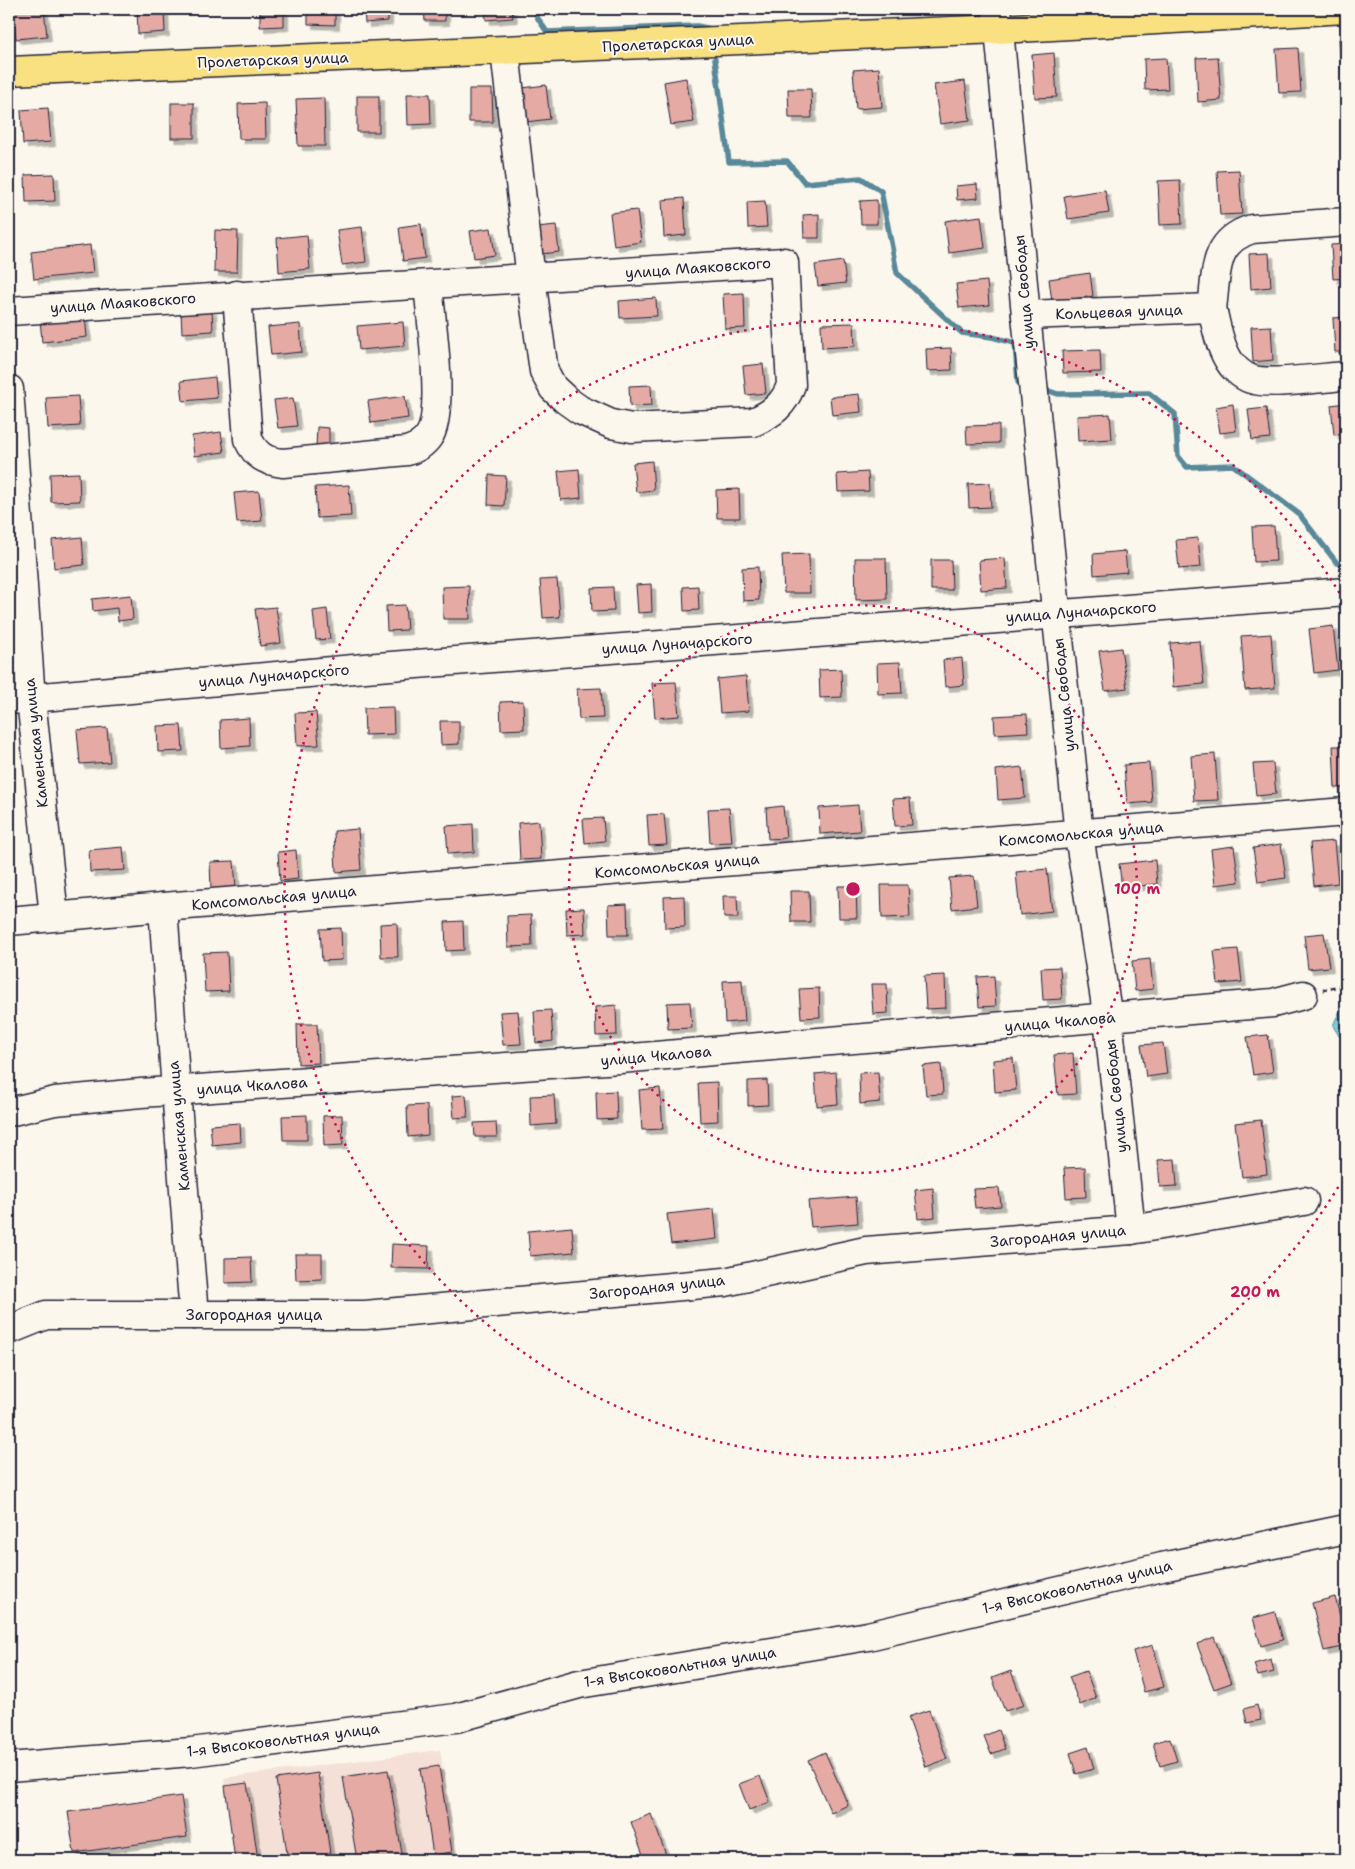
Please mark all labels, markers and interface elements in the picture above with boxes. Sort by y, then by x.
street label: Пролетарская улица [602,29,755,57]
street label: Пролетарская улица [197,47,350,73]
street label: улица Свободы [1009,234,1039,350]
street label: улица Маяковского [624,253,772,283]
street label: улица Маяковского [49,288,197,318]
street label: Кольцевая улица [1055,300,1184,324]
street label: улица Луначарского [1005,597,1157,627]
street label: улица Луначарского [601,629,753,659]
street label: улица Свободы [1048,637,1080,753]
street label: улица Луначарского [198,659,350,693]
street label: Каменская улица [19,676,53,809]
street label: Комсомольская улица [998,817,1165,851]
street label: Комсомольская улица [594,849,761,883]
text: 100 m [1114,879,1160,899]
centre of rings [844,880,862,898]
street label: Комсомольская улица [191,881,358,915]
street label: улица Чкалова [1004,1007,1117,1037]
street label: улица Свободы [1100,1038,1132,1154]
street label: улица Чкалова [600,1041,713,1071]
street label: Каменская улица [163,1059,195,1192]
street label: улица Чкалова [196,1072,309,1100]
street label: Загородная улица [989,1220,1127,1252]
street label: Загородная улица [588,1270,727,1304]
text: 200 m [1230,1282,1280,1302]
street label: Загородная улица [186,1305,323,1325]
street label: 1-я Высоковольтная улица [980,1555,1175,1619]
street label: 1-я Высоковольтная улица [582,1642,778,1692]
street label: 1-я Высоковольтная улица [185,1718,381,1762]

